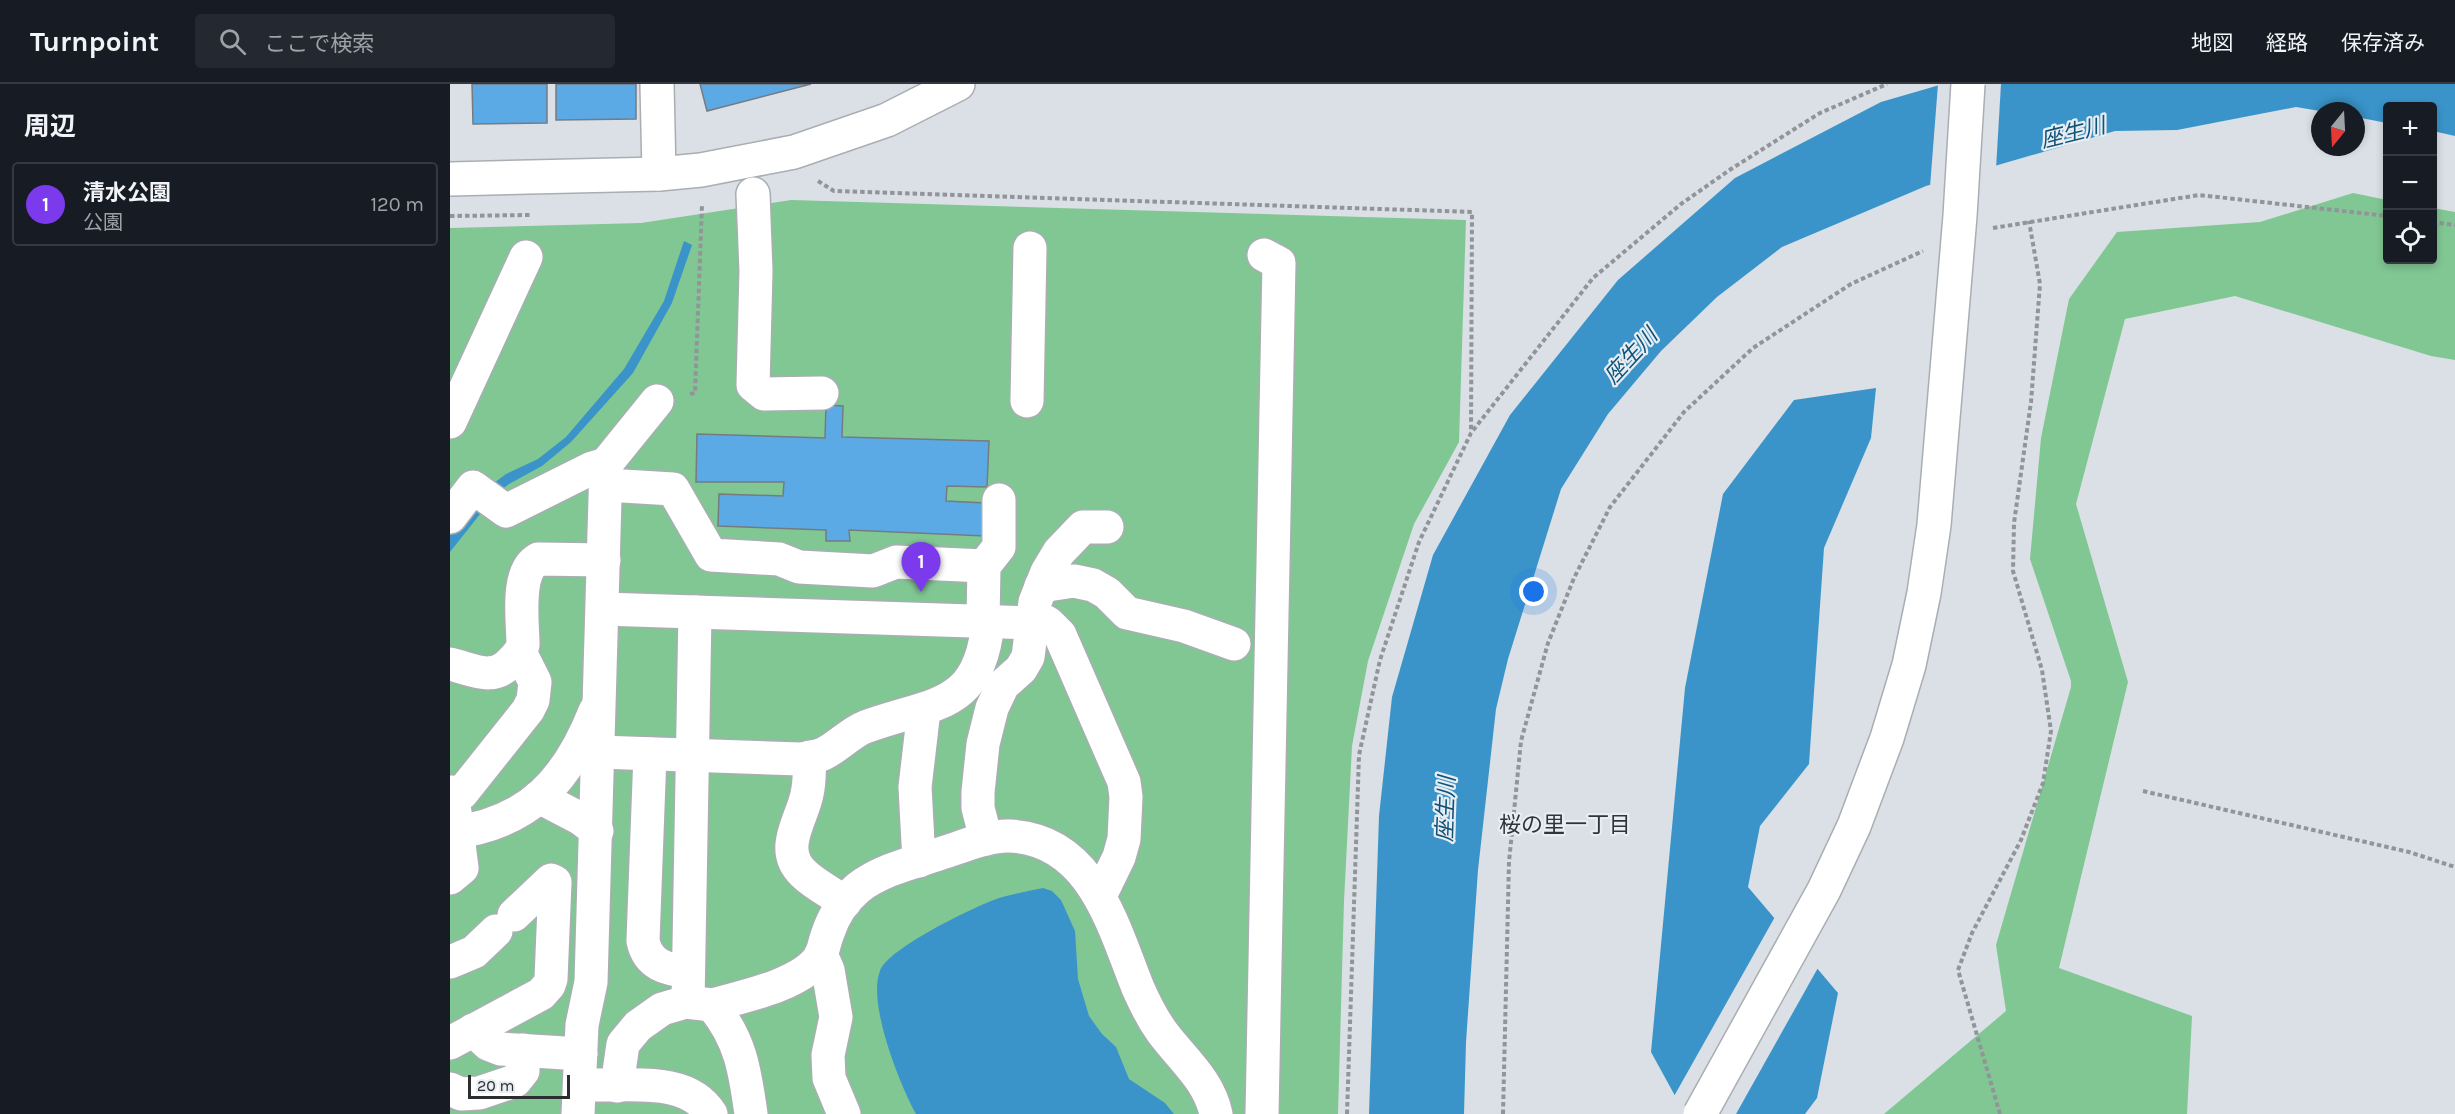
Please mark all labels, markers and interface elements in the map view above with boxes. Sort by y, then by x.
search box [195,14,615,68]
text: Turnpoint [30,25,159,58]
icon: search [216,25,249,58]
text: ここで検索 [264,31,374,57]
text: 地図 [2191,31,2233,55]
text: 経路 [2266,31,2308,55]
text: 保存済み [2341,31,2425,55]
north arrow [2311,102,2365,156]
map controls [2383,102,2437,264]
button: + [2383,102,2437,156]
text: 周辺 [24,111,76,142]
water label: 座生川 [2038,112,2110,154]
button: − [2383,156,2437,210]
text: 清水公園 [83,180,171,206]
text: 1 [42,193,49,216]
text: 120 m [370,193,424,216]
button: locate [2383,210,2437,264]
text: 公園 [83,211,123,234]
water label: 座生川 [1599,322,1664,389]
pin: 1 [902,542,940,592]
your location [1519,577,1548,606]
water label: 座生川 [1432,774,1460,842]
district label: 桜の里一丁目 [1499,812,1631,838]
scale bar [468,1072,570,1100]
text: 20 m [477,1076,515,1095]

